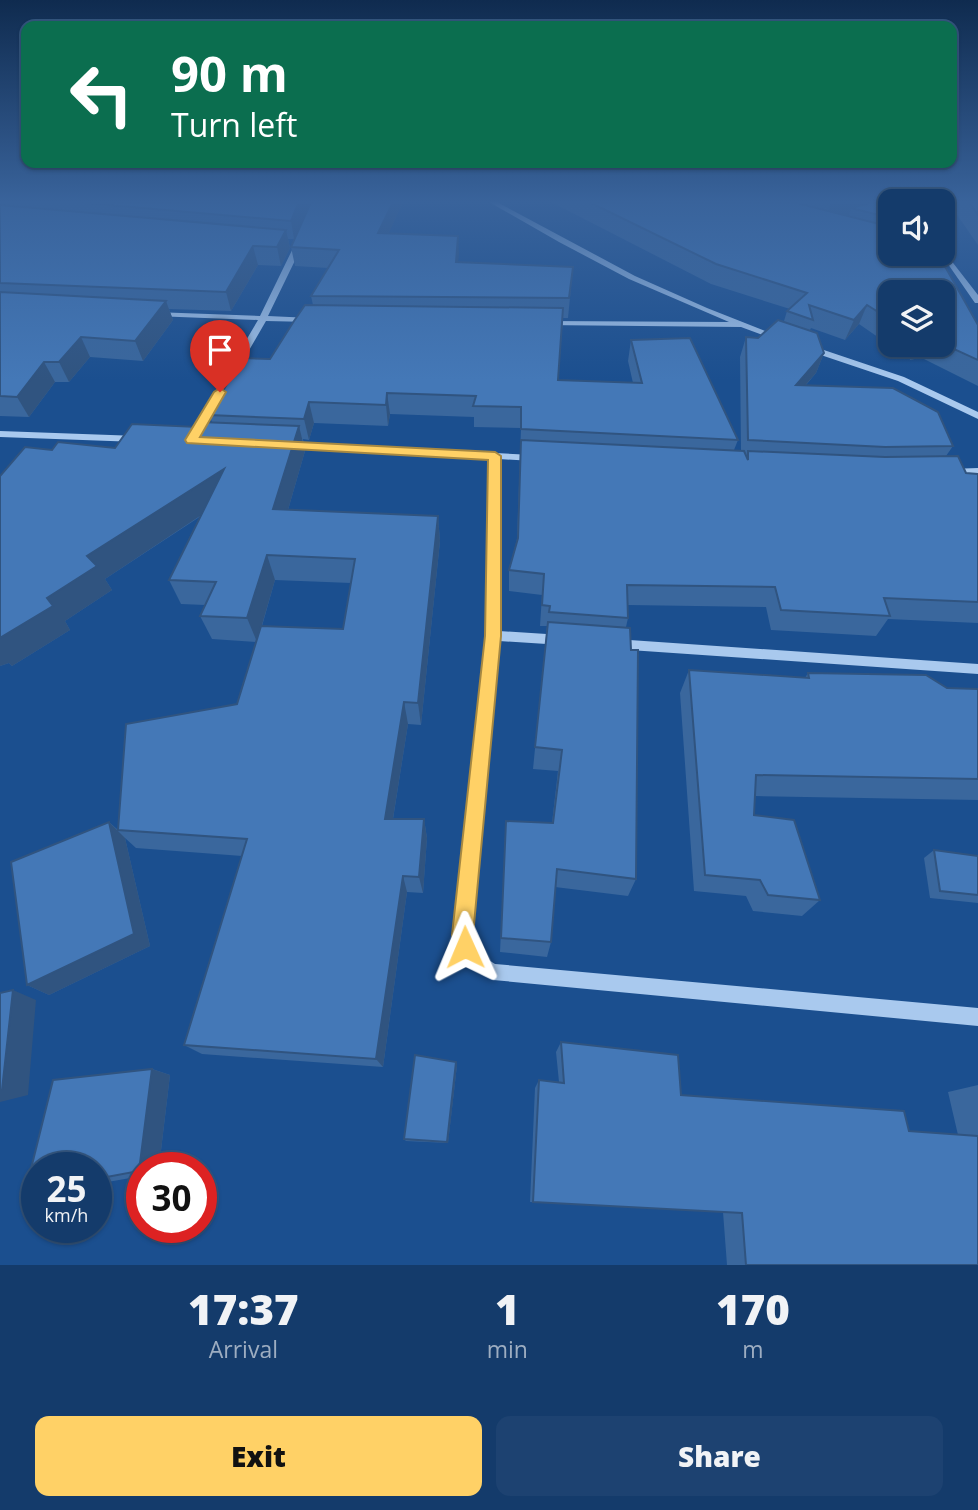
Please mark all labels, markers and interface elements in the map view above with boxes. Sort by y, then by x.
text: 90 m [171,40,288,106]
icon: left [56,49,147,140]
text: Turn left [171,103,297,146]
map controls [878,189,955,357]
button: sound [878,189,955,266]
button: layers [878,280,955,357]
pin [190,320,250,392]
icon: arrive [201,331,239,369]
position arrow [428,910,502,984]
speed limit sign: 30 [126,1152,217,1243]
text: 25 [46,1165,87,1212]
text: km/h [45,1203,88,1227]
text: 17:37 [188,1280,299,1337]
text: 1 [495,1280,520,1337]
text: 170 [716,1280,790,1337]
text: Arrival [209,1333,278,1365]
text: min [487,1333,528,1365]
text: m [742,1333,764,1365]
button: Exit [35,1416,482,1496]
button: Share [496,1416,943,1496]

